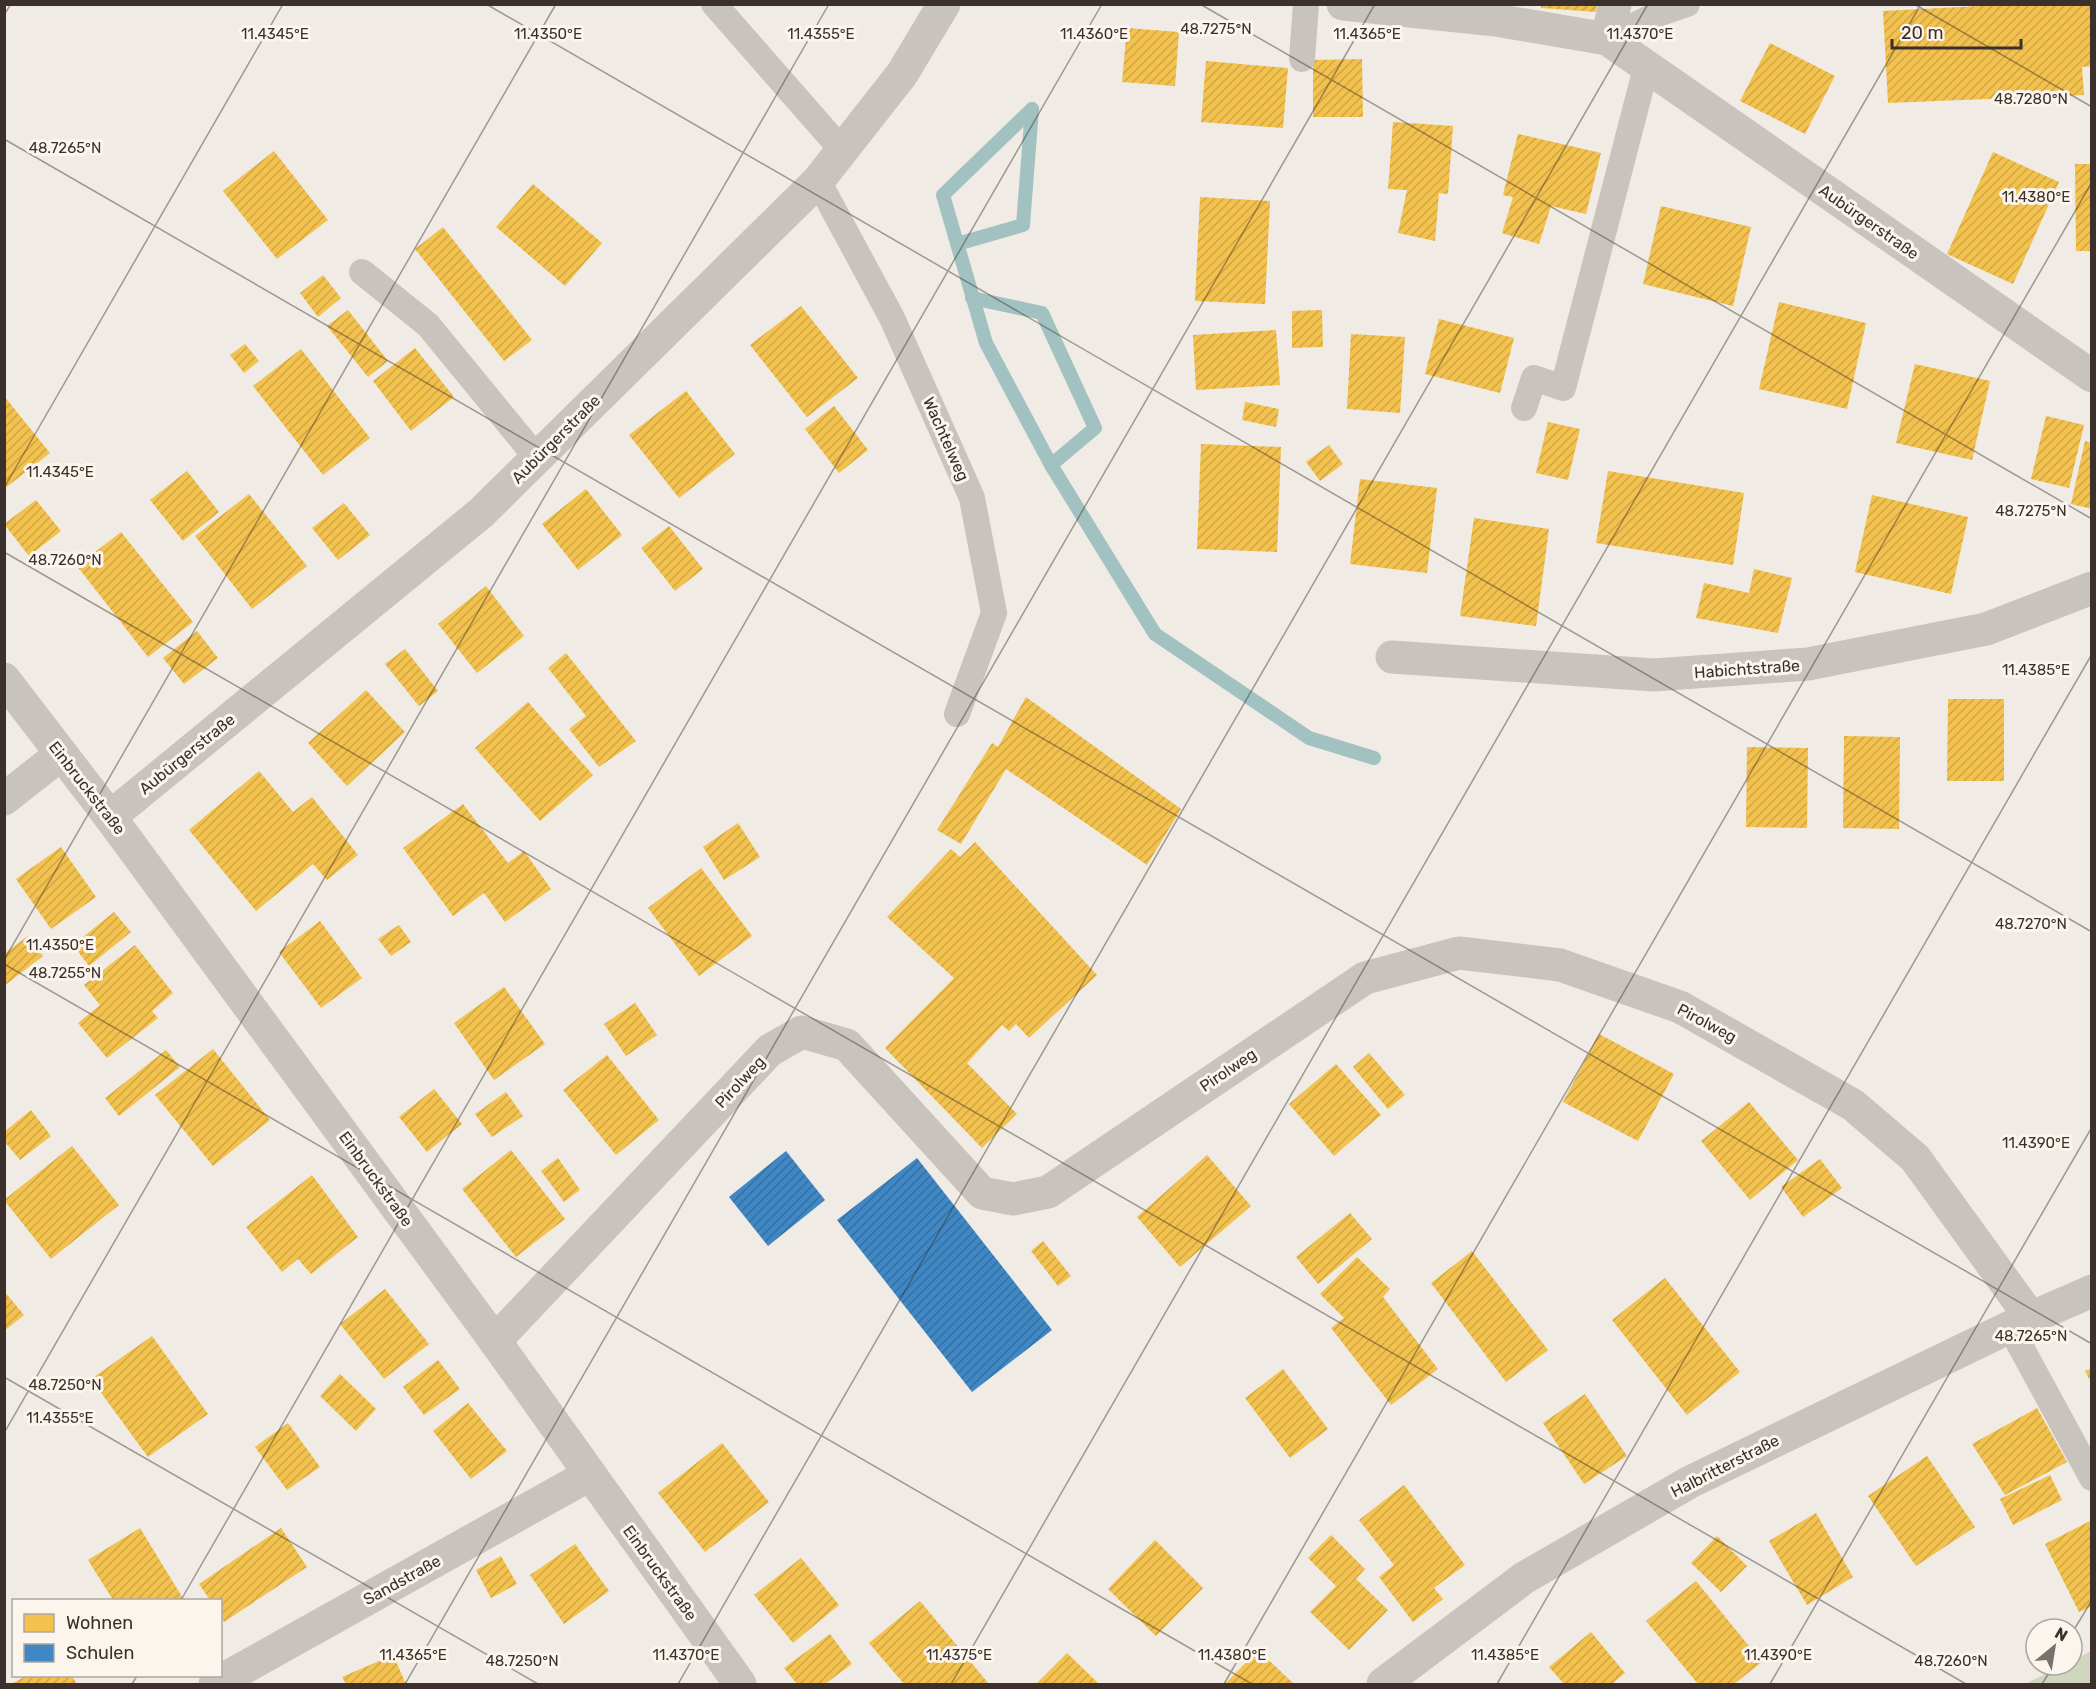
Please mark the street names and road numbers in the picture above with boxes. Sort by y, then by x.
street label: Aubürgerstraße [1815,181,1923,263]
street label: Aubürgerstraße [508,391,604,487]
street label: Wachtelweg [919,394,973,484]
street label: Habichtstraße [1693,656,1801,682]
street label: Aubürgerstraße [135,710,239,798]
street label: Einbruckstraße [45,738,129,838]
street label: Pirolweg [1674,1000,1740,1046]
street label: Pirolweg [1196,1044,1260,1096]
street label: Pirolweg [711,1052,769,1112]
street label: Einbruckstraße [335,1128,417,1230]
street label: Halbritterstraße [1668,1431,1782,1501]
street label: Einbruckstraße [619,1522,701,1624]
street label: Sandstraße [360,1551,444,1609]

